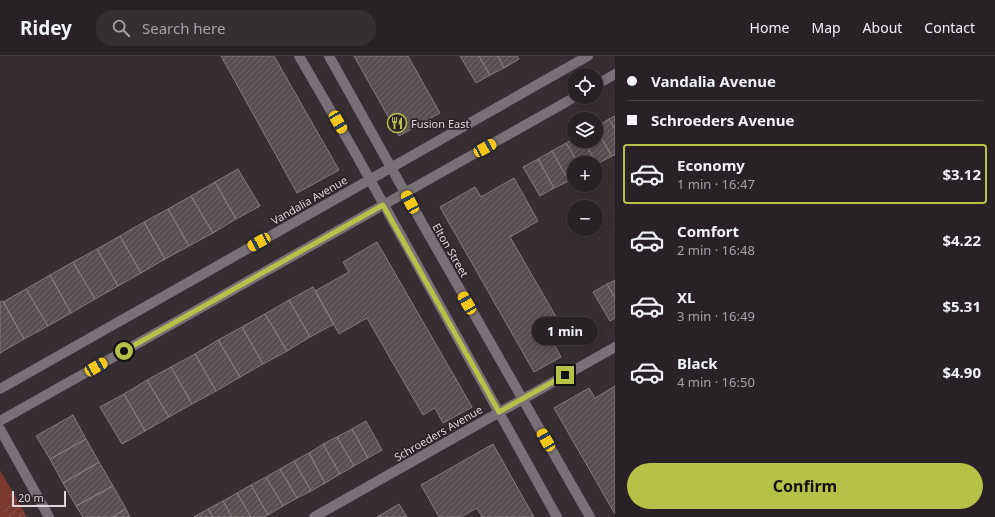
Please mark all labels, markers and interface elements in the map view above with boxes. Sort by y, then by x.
search box [96,10,376,46]
text: Ridey [20,15,72,41]
icon: search [110,17,132,39]
text: Search here [142,18,225,38]
text: Home [750,18,789,37]
text: Map [811,18,841,37]
text: About [863,18,902,37]
text: Contact [924,18,975,37]
map controls [567,68,603,236]
button: locate [567,68,603,104]
text: Vandalia Avenue [651,71,776,91]
car [327,109,349,135]
text: Schroeders Avenue [651,110,794,130]
restaurant icon: Fusion East [386,112,408,134]
button: layers [567,112,603,148]
place label: Fusion East [411,116,469,131]
car [472,137,498,159]
text: Economy [677,155,745,175]
button: + [567,156,603,192]
icon: car [629,156,665,192]
text: $3.12 [942,164,981,184]
street label: Vandalia Avenue [268,172,350,228]
text: 1 min · 16:47 [677,175,755,193]
car [399,189,421,215]
button: − [567,200,603,236]
street label: Elton Street [430,220,472,280]
text: Comfort [677,221,739,241]
icon: car [629,222,665,258]
text: $4.22 [942,230,981,250]
car [246,231,272,253]
text: 2 min · 16:48 [677,241,755,259]
text: XL [677,287,695,307]
icon: car [629,288,665,324]
car [456,290,478,316]
text: $5.31 [942,296,981,316]
text: 3 min · 16:49 [677,307,755,325]
callout: 1 min [532,317,598,345]
text: 1 min [547,322,583,340]
route start [115,342,133,360]
text: Black [677,353,717,373]
icon: car [629,354,665,390]
car [83,356,109,378]
text: $4.90 [942,362,981,382]
route end [556,366,574,384]
text: 4 min · 16:50 [677,373,755,391]
street label: Schroeders Avenue [391,402,485,464]
car [535,427,557,453]
button: Confirm [627,463,983,509]
scale bar [12,489,66,508]
text: 20 m [18,490,44,505]

